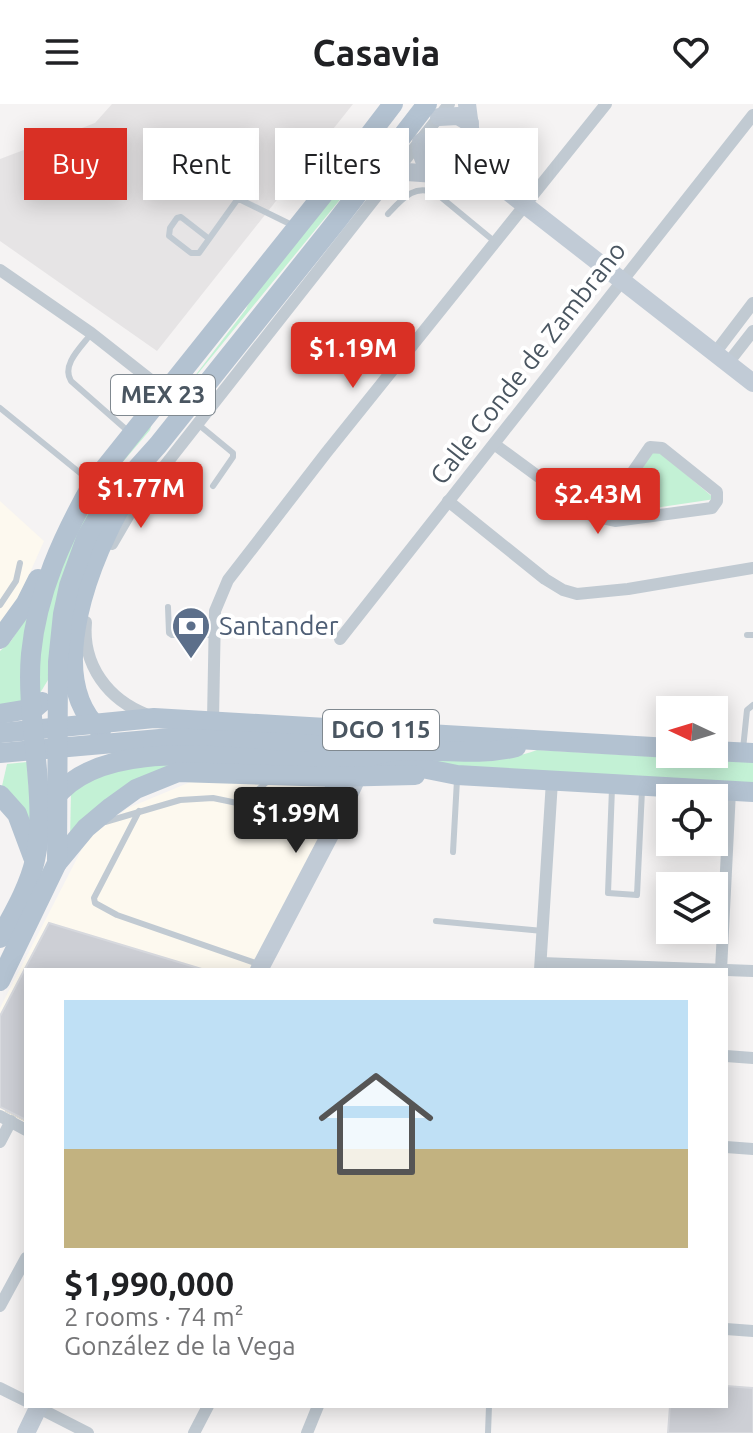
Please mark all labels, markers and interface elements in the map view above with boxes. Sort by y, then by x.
icon: menu [40,30,84,74]
icon: heart [669,30,713,74]
text: Casavia [313,32,440,73]
chip: Buy [24,128,127,200]
chip: Rent [143,128,259,200]
chip: Filters [275,128,409,200]
chip: New [425,128,538,200]
street label: Calle Conde de Zambrano [424,236,631,490]
pin: $1.19M [288,322,418,390]
text: $1.19M [309,333,397,362]
road number: MEX 23 [111,375,215,415]
pin: $1.77M [76,462,206,530]
pin: $2.43M [533,468,663,536]
text: $1.77M [97,473,185,502]
text: $2.43M [554,479,642,508]
bank icon: Santander [170,605,212,660]
place label: Santander [219,611,339,640]
north arrow [656,696,728,768]
map controls [656,696,728,944]
road number: DGO 115 [323,710,439,750]
button: locate [656,784,728,856]
pin: $1.99M [231,787,361,855]
text: $1.99M [252,798,340,827]
button: layers [656,872,728,944]
icon: home [304,1052,448,1196]
text: $1,990,000 [64,1264,234,1302]
text: 2 rooms · 74 m² [64,1302,244,1331]
text: González de la Vega [64,1331,296,1360]

